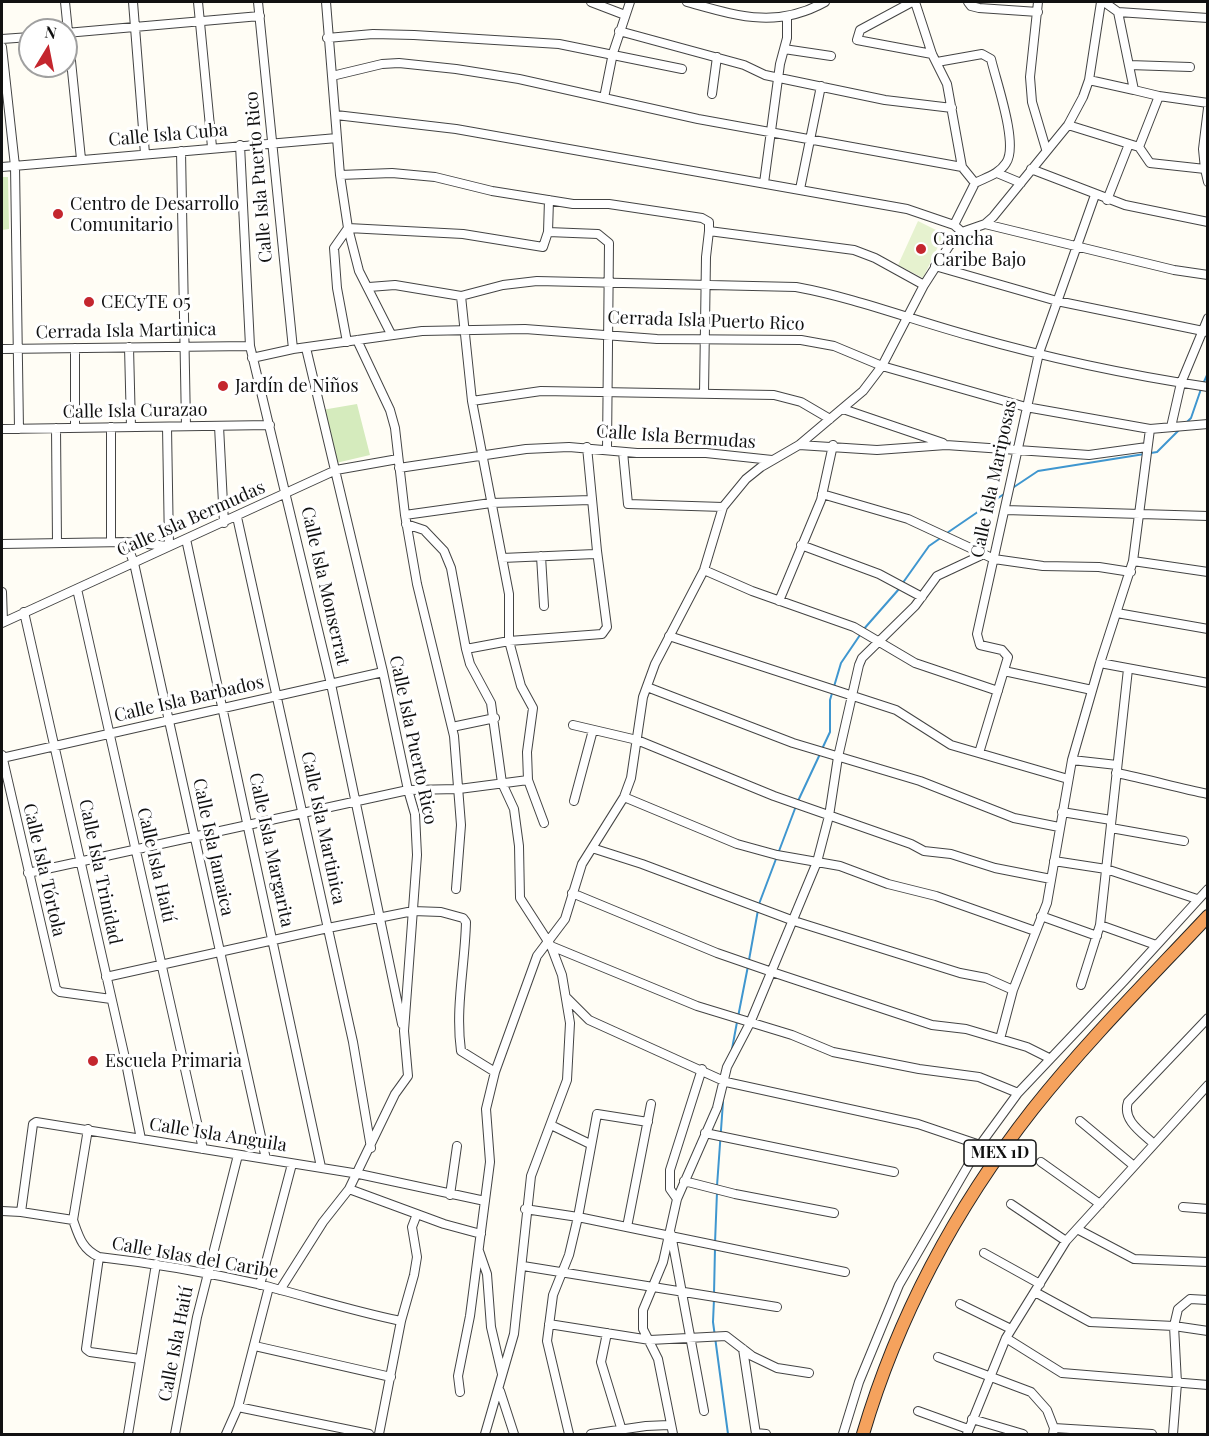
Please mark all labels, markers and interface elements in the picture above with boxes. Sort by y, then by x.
north arrow [18,18,78,78]
text: N [43,20,58,43]
street label: Calle Isla Puerto Rico [241,90,277,264]
street label: Calle Isla Cuba [107,119,229,151]
place label: Centro de Desarrollo Comunitario [70,193,239,236]
marker: Centro de Desarrollo Comunitario [51,207,65,221]
place label: Cancha Caribe Bajo [933,228,1026,270]
marker: Cancha Caribe Bajo [914,242,928,256]
place label: CECyTE 05 [101,291,191,313]
marker: CECyTE 05 [82,295,96,309]
street label: Cerrada Isla Puerto Rico [607,307,805,335]
street label: Cerrada Isla Martinica [35,319,217,343]
place label: Jardín de Niños [235,375,358,397]
marker: Jardín de Niños [216,379,230,393]
street label: Calle Isla Mariposas [967,398,1021,560]
street label: Calle Isla Curazao [62,399,208,423]
street label: Calle Isla Bermudas [595,421,757,453]
street label: Calle Isla Bermudas [114,477,268,561]
street label: Calle Isla Monserrat [296,505,354,667]
street label: Calle Isla Puerto Rico [385,654,441,826]
street label: Calle Isla Barbados [112,671,266,727]
street label: Calle Isla Martinica [296,750,350,906]
street label: Calle Isla Margarita [244,771,298,929]
street label: Calle Isla Jamaica [188,776,238,918]
street label: Calle Isla Trinidad [74,797,126,947]
street label: Calle Isla Tórtola [18,801,70,939]
street label: Calle Isla Haití [132,806,180,924]
place label: Escuela Primaria [105,1050,242,1072]
marker: Escuela Primaria [86,1054,100,1068]
street label: Calle Isla Anguila [148,1113,288,1157]
road number: MEX 1D [964,1140,1036,1166]
street label: Calle Islas del Caribe [110,1233,280,1283]
street label: Calle Isla Haití [154,1284,198,1404]

